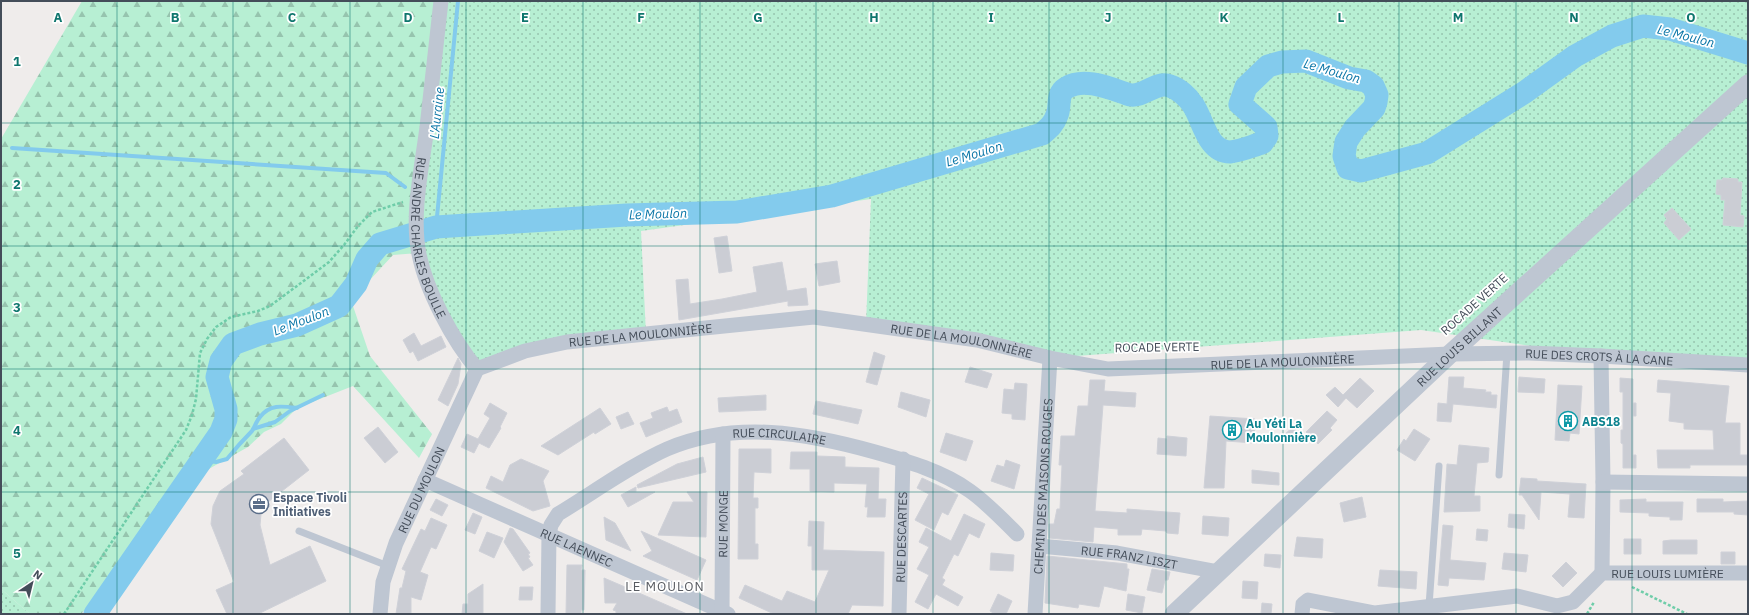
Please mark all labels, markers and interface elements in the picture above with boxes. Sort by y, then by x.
text: A [54,9,63,26]
text: B [171,9,180,26]
text: C [288,9,297,26]
text: D [403,9,413,26]
text: E [521,9,529,26]
text: F [637,9,645,26]
text: G [753,9,763,26]
text: H [869,9,879,26]
text: I [988,9,994,26]
text: J [1104,9,1112,26]
text: K [1219,9,1229,26]
text: L [1338,9,1345,26]
text: M [1453,9,1463,26]
text: N [1569,9,1579,26]
text: O [1686,9,1696,26]
water label: Le Moulon [1656,21,1716,51]
text: 1 [13,53,21,70]
water label: Le Moulon [1302,55,1362,87]
water label: L'Auraine [426,86,448,140]
water label: Le Moulon [944,137,1004,171]
street label: RUE ANDRÉ CHARLES BOULLE [409,156,450,321]
text: 2 [13,176,21,193]
water label: Le Moulon [629,204,687,224]
street label: ROCADE VERTE [1438,270,1510,338]
text: 3 [13,299,21,316]
water label: Le Moulon [271,303,331,339]
street label: RUE LOUIS BILLANT [1413,303,1505,389]
street label: RUE DE LA MOULONNIÈRE [568,320,713,349]
street label: RUE DE LA MOULONNIÈRE [890,320,1034,361]
street label: ROCADE VERTE [1115,339,1199,355]
street label: RUE DES CROTS À LA CANE [1525,345,1674,368]
street label: RUE DE LA MOULONNIÈRE [1210,351,1355,372]
street label: CHEMIN DES MAISONS ROUGES [1030,398,1055,575]
building icon: ABS18 [1557,410,1579,432]
place label: ABS18 [1582,414,1620,429]
place label: Au Yéti La Moulonnière [1246,416,1316,445]
building icon: Au Yéti La Moulonnière [1221,419,1243,441]
text: 4 [13,422,21,439]
street label: RUE CIRCULAIRE [732,424,828,447]
street label: RUE DU MOULON [394,444,447,535]
place label: Espace Tivoli Initiatives [273,490,347,519]
street label: RUE MONGE [715,490,730,558]
street label: RUE DESCARTES [892,491,910,583]
office icon: Espace Tivoli Initiatives [248,493,270,515]
street label: RUE LAENNEC [538,525,616,570]
street label: RUE FRANZ LISZT [1080,542,1179,572]
text: 5 [13,545,21,562]
north arrow [12,563,52,603]
street label: RUE LOUIS LUMIÈRE [1611,566,1724,581]
text: N [30,567,45,583]
district label: LE MOULON [625,578,705,595]

